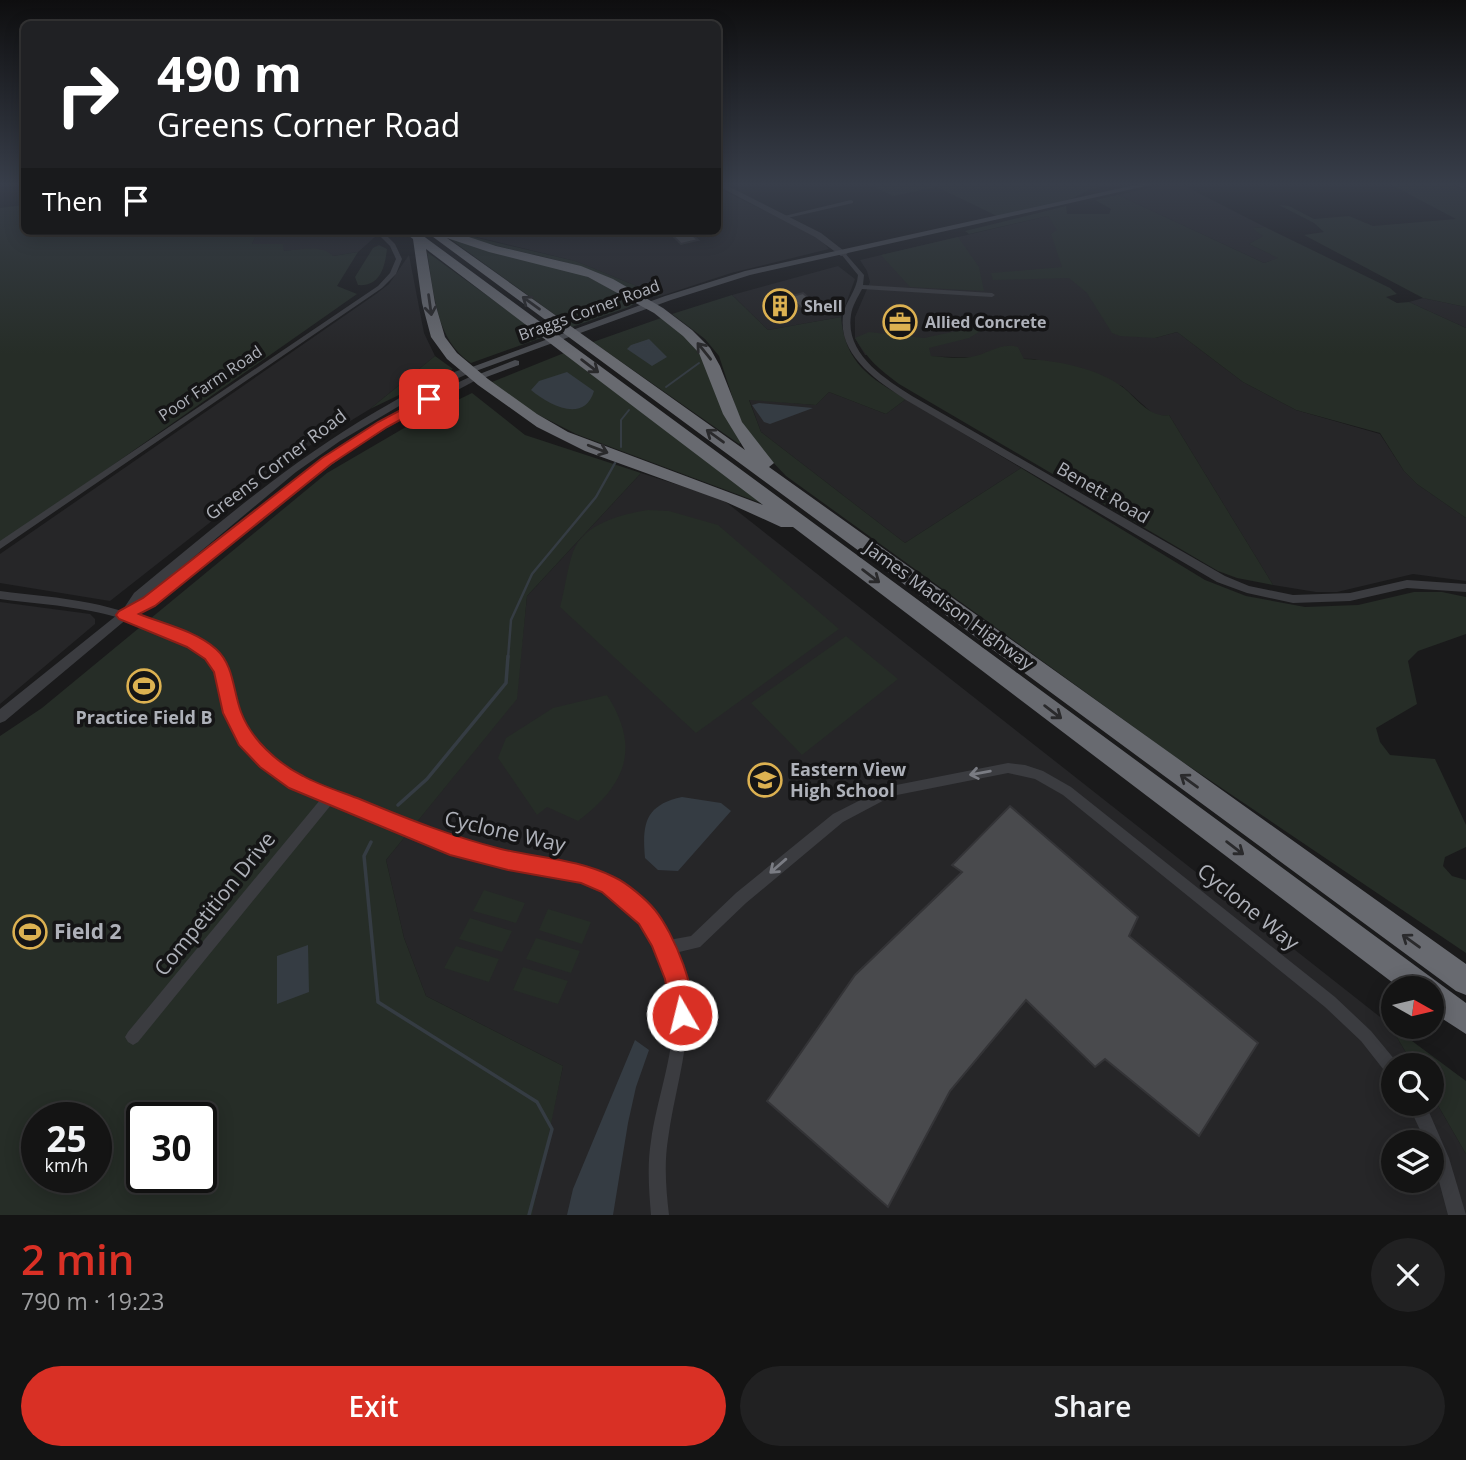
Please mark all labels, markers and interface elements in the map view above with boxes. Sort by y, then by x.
text: 490 m [157,40,302,106]
icon: right [42,49,133,140]
text: Greens Corner Road [157,103,460,146]
icon: arrive [117,182,155,220]
text: Then [42,183,103,219]
street label: Braggs Corner Road [515,274,663,346]
building icon: Shell [761,287,799,325]
one-way arrow [424,293,437,315]
place label: Shell [804,295,843,317]
one-way arrow [521,296,540,311]
office icon: Allied Concrete [881,303,919,341]
place label: Allied Concrete [925,311,1046,333]
street label: Poor Farm Road [154,340,266,426]
one-way arrow [697,342,712,360]
one-way arrow [581,359,599,374]
pin [399,369,459,429]
icon: arrive [410,380,448,418]
street label: Greens Corner Road [200,403,351,525]
one-way arrow [706,429,725,444]
one-way arrow [587,444,609,457]
street label: Benett Road [1053,456,1154,528]
street label: James Madison Highway [859,535,1040,675]
one-way arrow [861,568,880,583]
sports icon: Practice Field B [125,667,163,705]
place label: Practice Field B [75,705,213,729]
one-way arrow [1043,705,1062,719]
place label: Eastern View High School [790,757,907,802]
school or university icon: Eastern View High School [746,761,784,799]
one-way arrow [969,767,992,780]
one-way arrow [1180,773,1199,788]
street label: Cyclone Way [442,803,569,859]
street label: Competition Drive [147,825,281,981]
one-way arrow [1225,841,1244,855]
street label: Cyclone Way [1192,856,1306,956]
one-way arrow [769,858,787,874]
sports icon: Field 2 [11,913,49,951]
place label: Field 2 [54,917,122,945]
one-way arrow [1402,934,1421,949]
north arrow [1381,976,1444,1040]
map controls [1381,976,1444,1193]
position arrow [645,978,719,1052]
button: search [1381,1053,1444,1116]
speed limit sign: 30 [126,1102,217,1193]
text: 25 [46,1115,87,1162]
button: layers [1381,1130,1444,1193]
text: km/h [45,1153,88,1177]
text: 2 min [21,1230,134,1287]
button: close [1371,1238,1445,1312]
text: 790 m · 19:23 [21,1285,164,1317]
button: Exit [21,1366,726,1446]
button: Share [740,1366,1445,1446]

